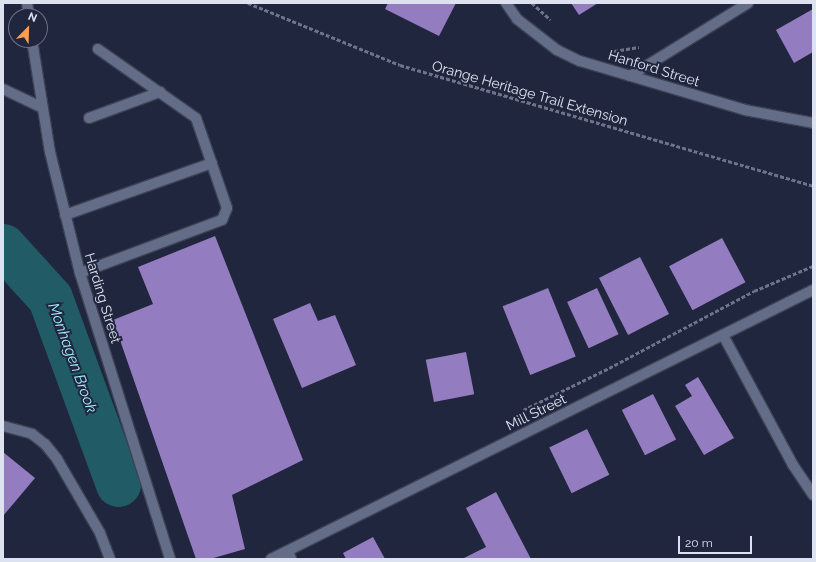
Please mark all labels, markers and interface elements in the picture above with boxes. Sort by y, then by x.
north arrow [8,8,48,48]
text: N [26,10,39,25]
street label: Hanford Street [606,46,702,90]
street label: Orange Heritage Trail Extension [430,57,630,129]
street label: Harding Street [81,251,125,345]
water label: Monhagen Brook [44,301,100,415]
street label: Mill Street [503,390,569,434]
scale bar [680,528,754,554]
text: 20 m [685,536,713,550]

